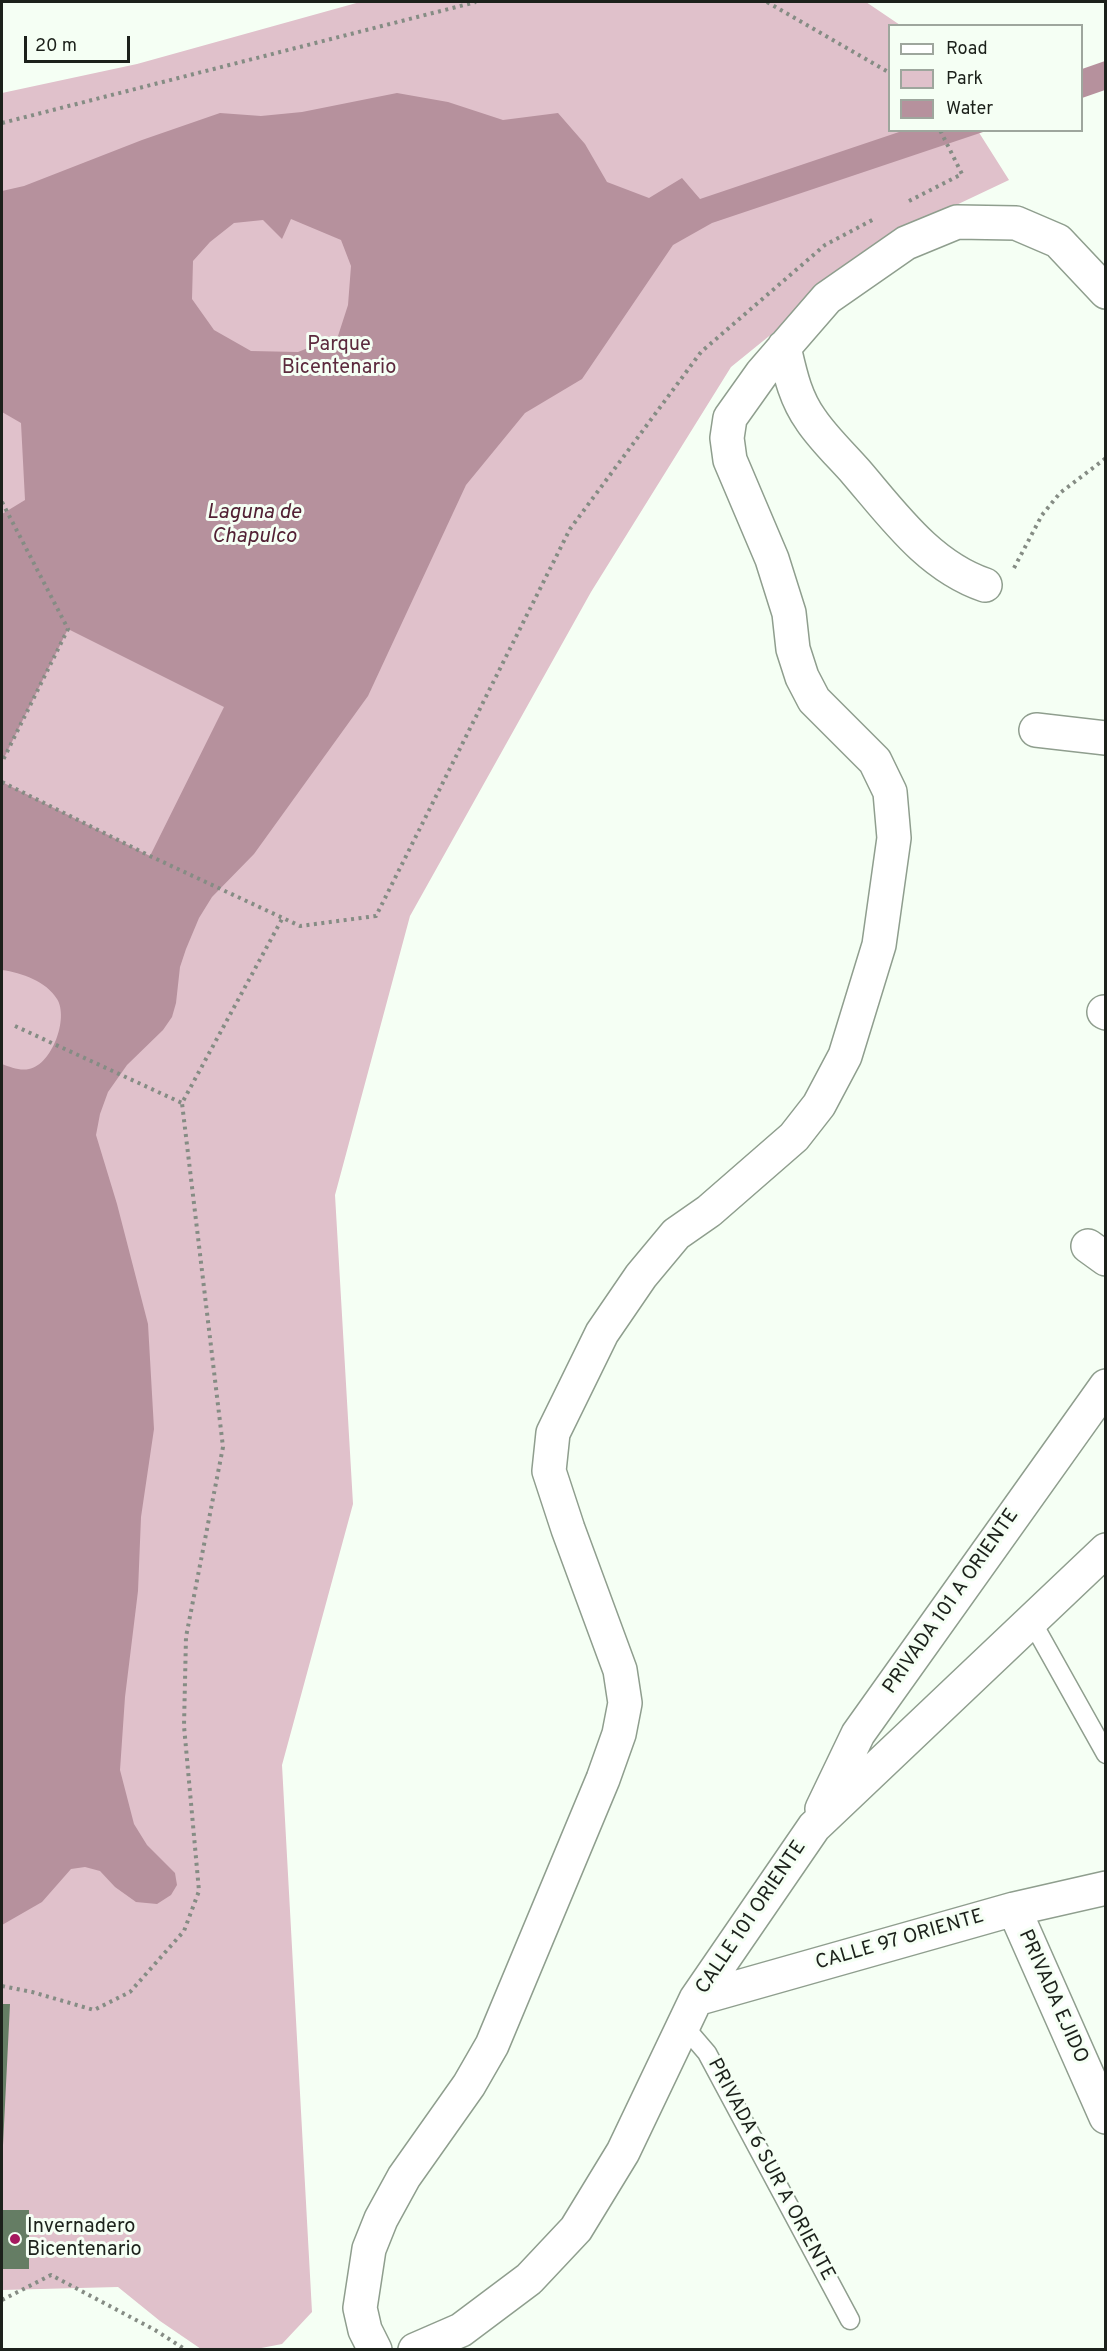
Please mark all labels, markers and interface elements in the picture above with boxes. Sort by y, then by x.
scale bar [27,24,134,62]
legend [888,24,1083,132]
text: 20 m [35,35,77,58]
text: Road [946,38,988,61]
text: Park [946,68,983,91]
text: Water [946,98,993,121]
park label: Parque Bicentenario [282,334,396,381]
water label: Laguna de Chapulco [207,501,301,551]
street label: PRIVADA 101 A ORIENTE [879,1505,1025,1699]
street label: CALLE 101 ORIENTE [692,1837,812,1999]
street label: CALLE 97 ORIENTE [813,1905,987,1977]
street label: PRIVADA EJIDO [1012,1927,1092,2067]
street label: PRIVADA 6 SUR A ORIENTE [701,2055,839,2285]
place label: Invernadero Bicentenario [27,2216,142,2263]
marker: Invernadero Bicentenario [8,2232,22,2246]

